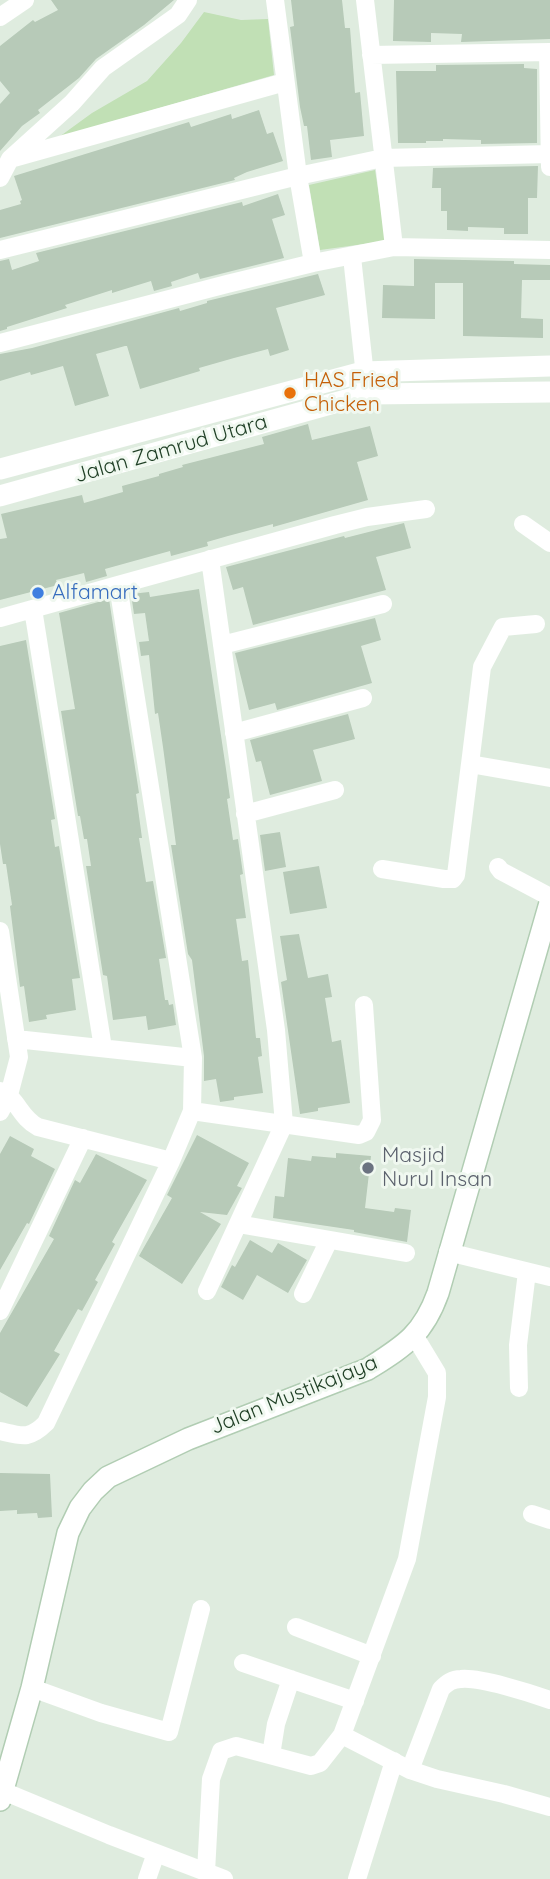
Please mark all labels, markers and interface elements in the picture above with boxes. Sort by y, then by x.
place label: HAS Fried Chicken [304,368,399,418]
marker: HAS Fried Chicken [282,385,298,401]
street label: Jalan Zamrud Utara [72,409,270,489]
place label: Alfamart [52,580,138,606]
marker: Alfamart [30,585,46,601]
place label: Masjid Nurul Insan [382,1143,492,1193]
marker: Masjid Nurul Insan [360,1160,376,1176]
street label: Jalan Mustikajaya [207,1350,381,1440]

